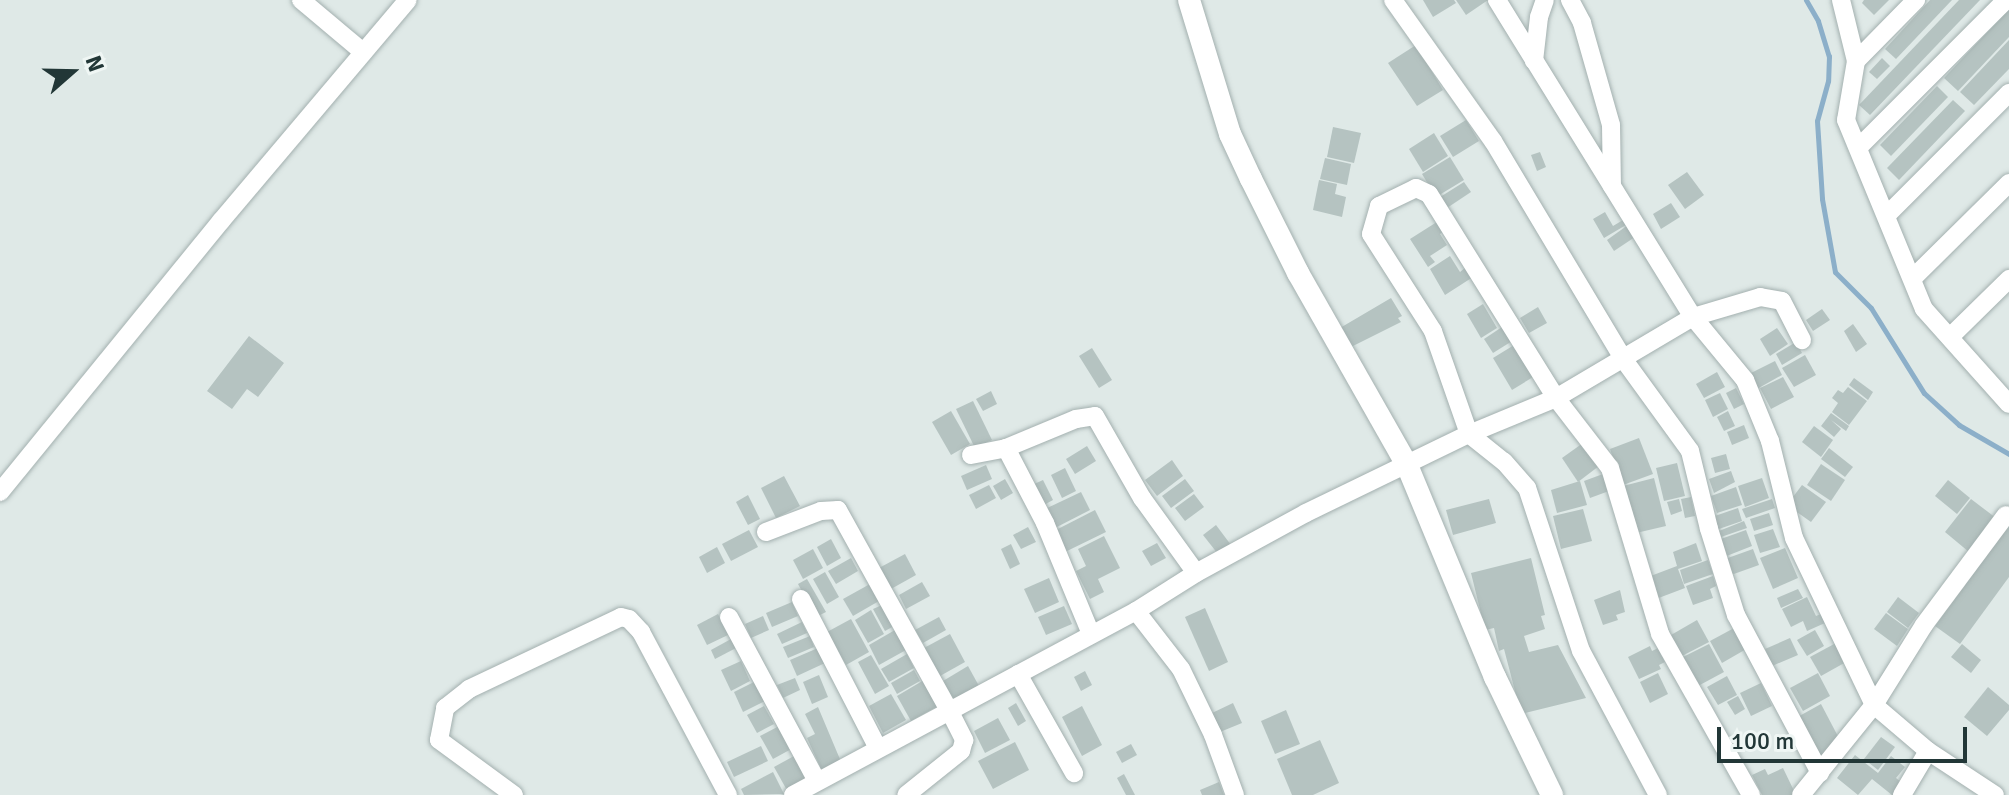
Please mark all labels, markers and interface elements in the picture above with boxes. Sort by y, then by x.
north arrow [32,32,112,112]
text: N [80,52,110,75]
scale bar [1721,711,1971,761]
text: 100 m [1731,726,1794,756]

